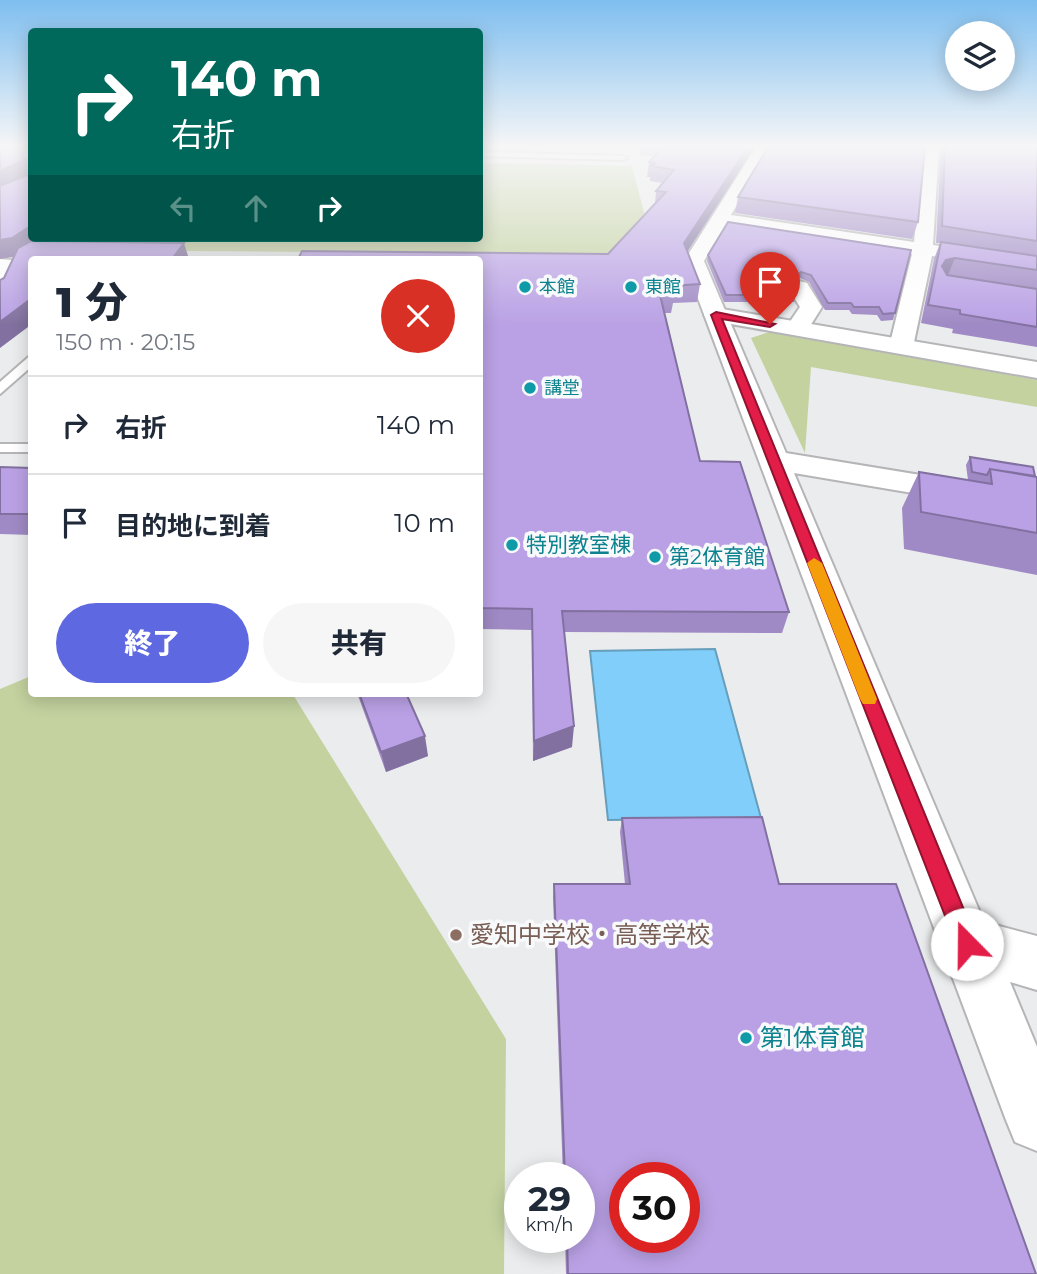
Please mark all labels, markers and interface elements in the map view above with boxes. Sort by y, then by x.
map controls [945,21,1015,91]
button: layers [945,21,1015,91]
text: 140 m [171,49,323,108]
icon: right [56,56,147,147]
text: 右折 [171,115,235,154]
icon: left [164,189,202,227]
icon: ahead [237,189,275,227]
icon: right [310,189,348,227]
pin [740,252,800,324]
icon: arrive [751,263,789,301]
text: 1 分 [56,276,127,328]
place label: 本館 [539,276,575,298]
place label: 東館 [645,276,681,298]
button: close [381,279,455,353]
marker: 本館 [517,279,533,295]
marker: 東館 [623,279,639,295]
text: 150 m · 20:15 [56,328,195,356]
place label: 講堂 [544,377,580,399]
marker: 講堂 [522,380,538,396]
icon: right [56,406,94,444]
text: 140 m [377,409,455,441]
text: 右折 [115,412,167,444]
icon: arrive [56,504,94,542]
text: 10 m [394,507,455,539]
text: 目的地に到着 [115,510,271,542]
place label: 特別教室棟 [526,532,631,557]
marker: 特別教室棟 [504,537,520,553]
place label: 第2体育館 [669,544,765,569]
marker: 第2体育館 [647,549,663,565]
button: 終了 [56,603,249,683]
button: 共有 [263,603,455,683]
position arrow [930,907,1004,981]
place label: 愛知中学校・高等学校 [470,920,710,949]
marker: 愛知中学校・高等学校 [448,927,464,943]
place label: 第1体育館 [760,1023,865,1052]
marker: 第1体育館 [738,1030,754,1046]
speed limit sign: 30 [609,1162,700,1253]
text: 29 [528,1177,571,1220]
text: km/h [525,1214,574,1236]

